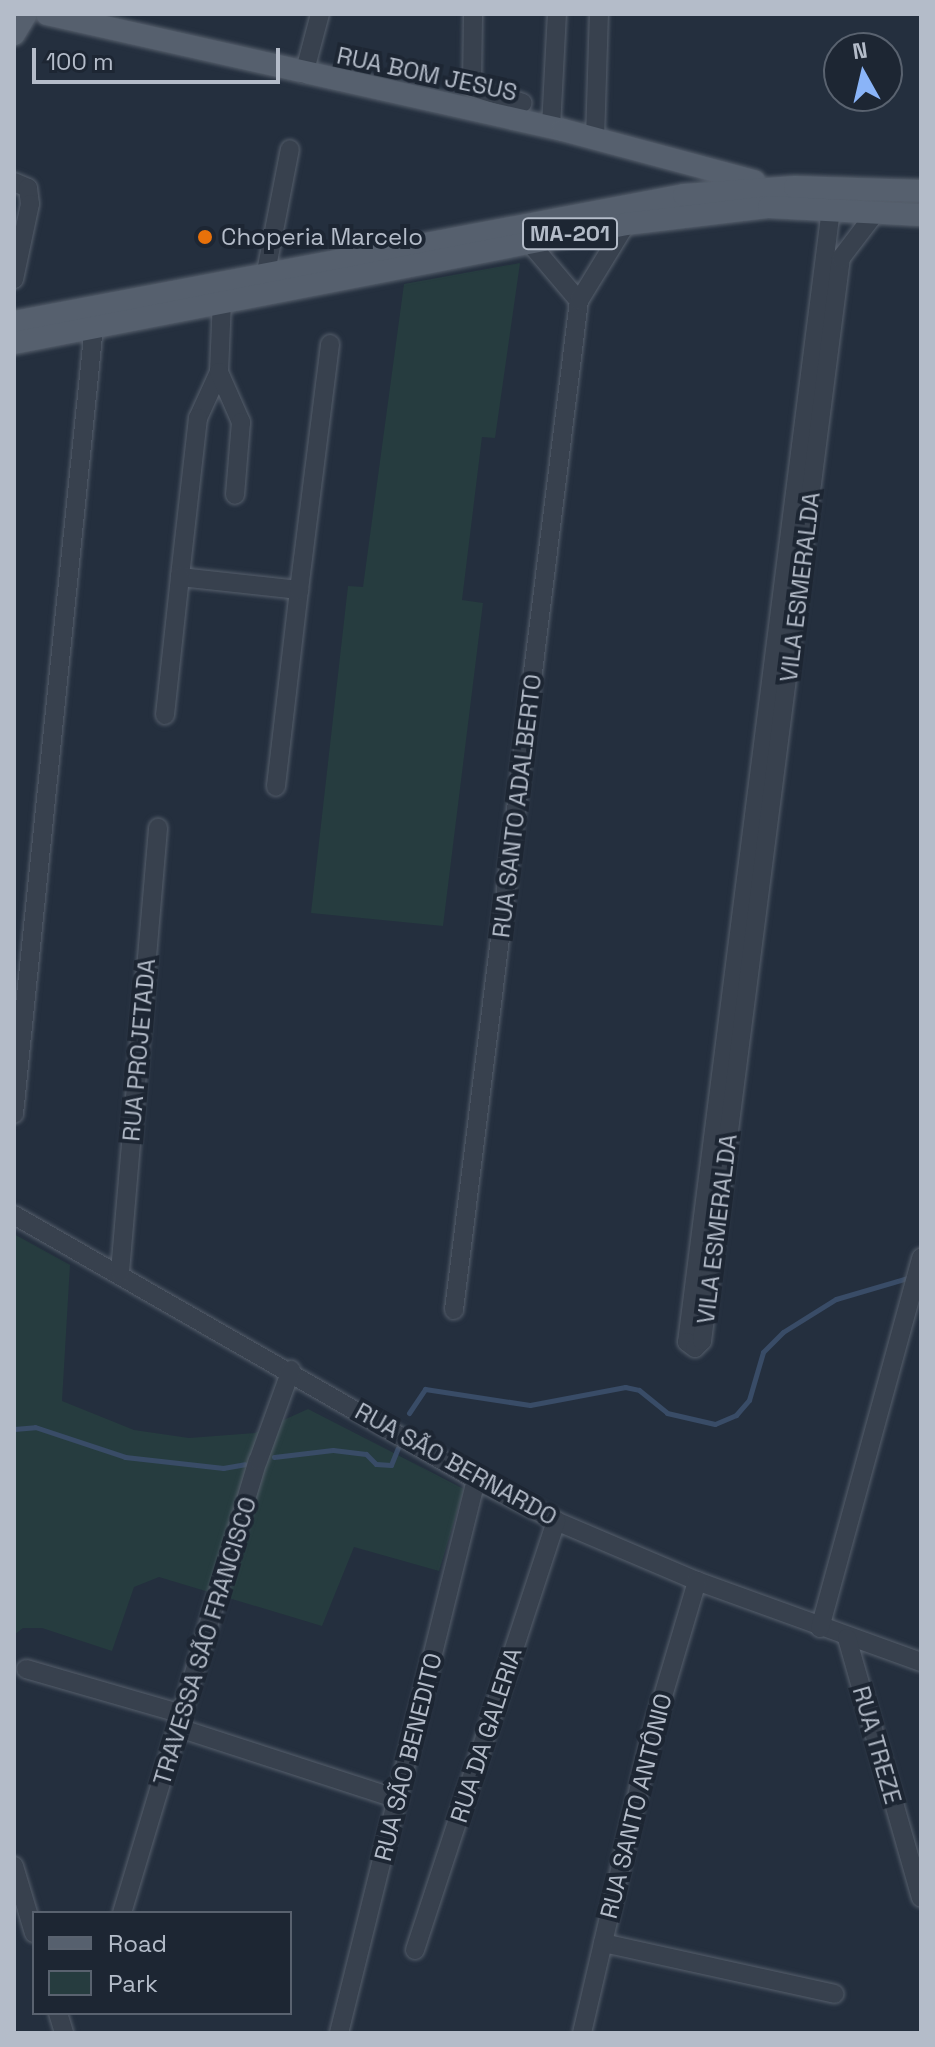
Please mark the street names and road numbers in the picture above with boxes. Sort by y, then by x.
street label: RUA BOM JESUS [334,41,520,107]
road number: MA-201 [522,216,618,252]
street label: VILA ESMERALDA [774,490,826,684]
street label: RUA SANTO ADALBERTO [486,672,548,940]
street label: RUA PROJETADA [117,957,161,1143]
street label: VILA ESMERALDA [691,1132,743,1326]
street label: RUA SÃO BERNARDO [350,1396,562,1532]
street label: TRAVESSA SÃO FRANCISCO [147,1493,263,1789]
street label: RUA DA GALERIA [444,1644,528,1826]
street label: RUA SÃO BENEDITO [368,1650,448,1864]
street label: RUA TREZE [846,1682,908,1808]
street label: RUA SANTO ANTÔNIO [594,1690,678,1922]

